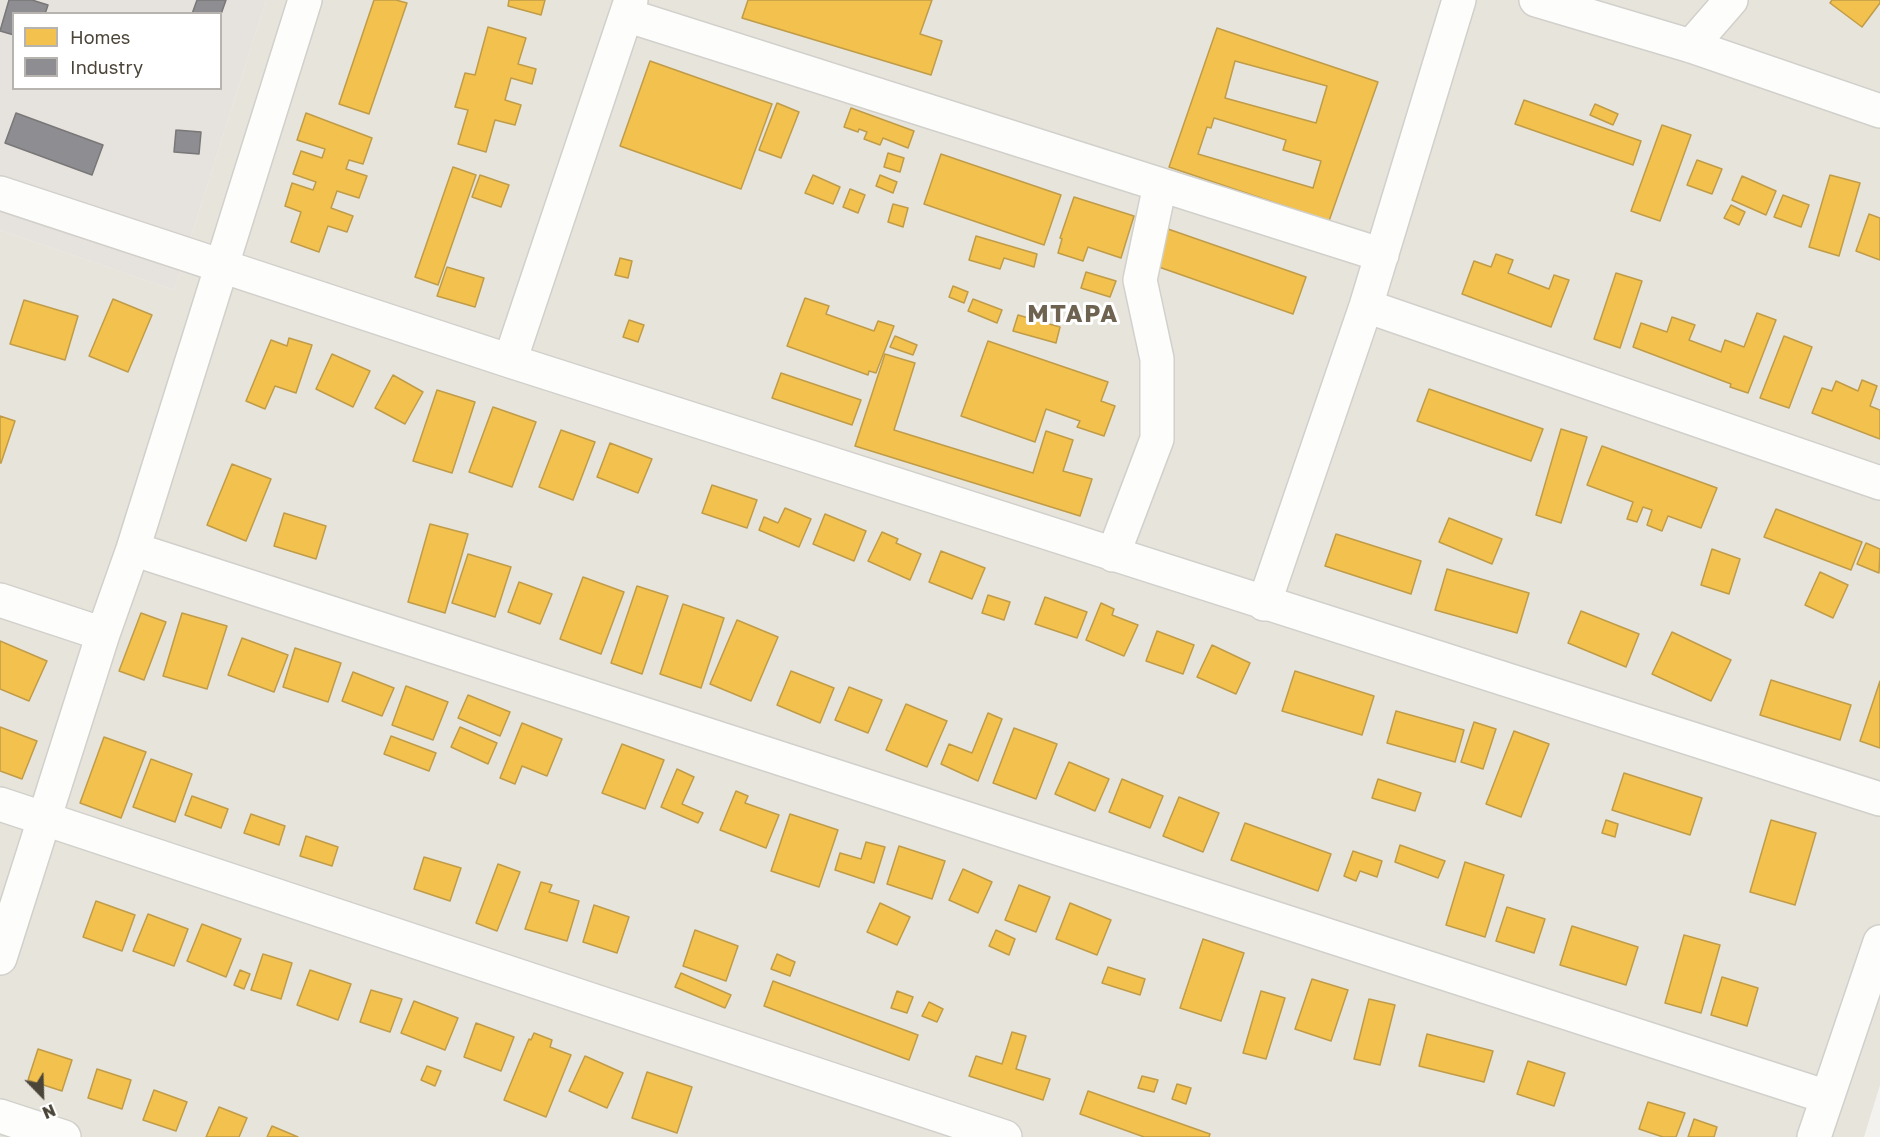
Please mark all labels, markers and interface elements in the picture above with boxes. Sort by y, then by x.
legend [12,12,222,90]
text: Homes [70,26,130,48]
text: Industry [70,56,143,78]
district label: MTAPA [1027,300,1119,328]
north arrow [12,1065,72,1125]
text: N [40,1100,59,1123]

